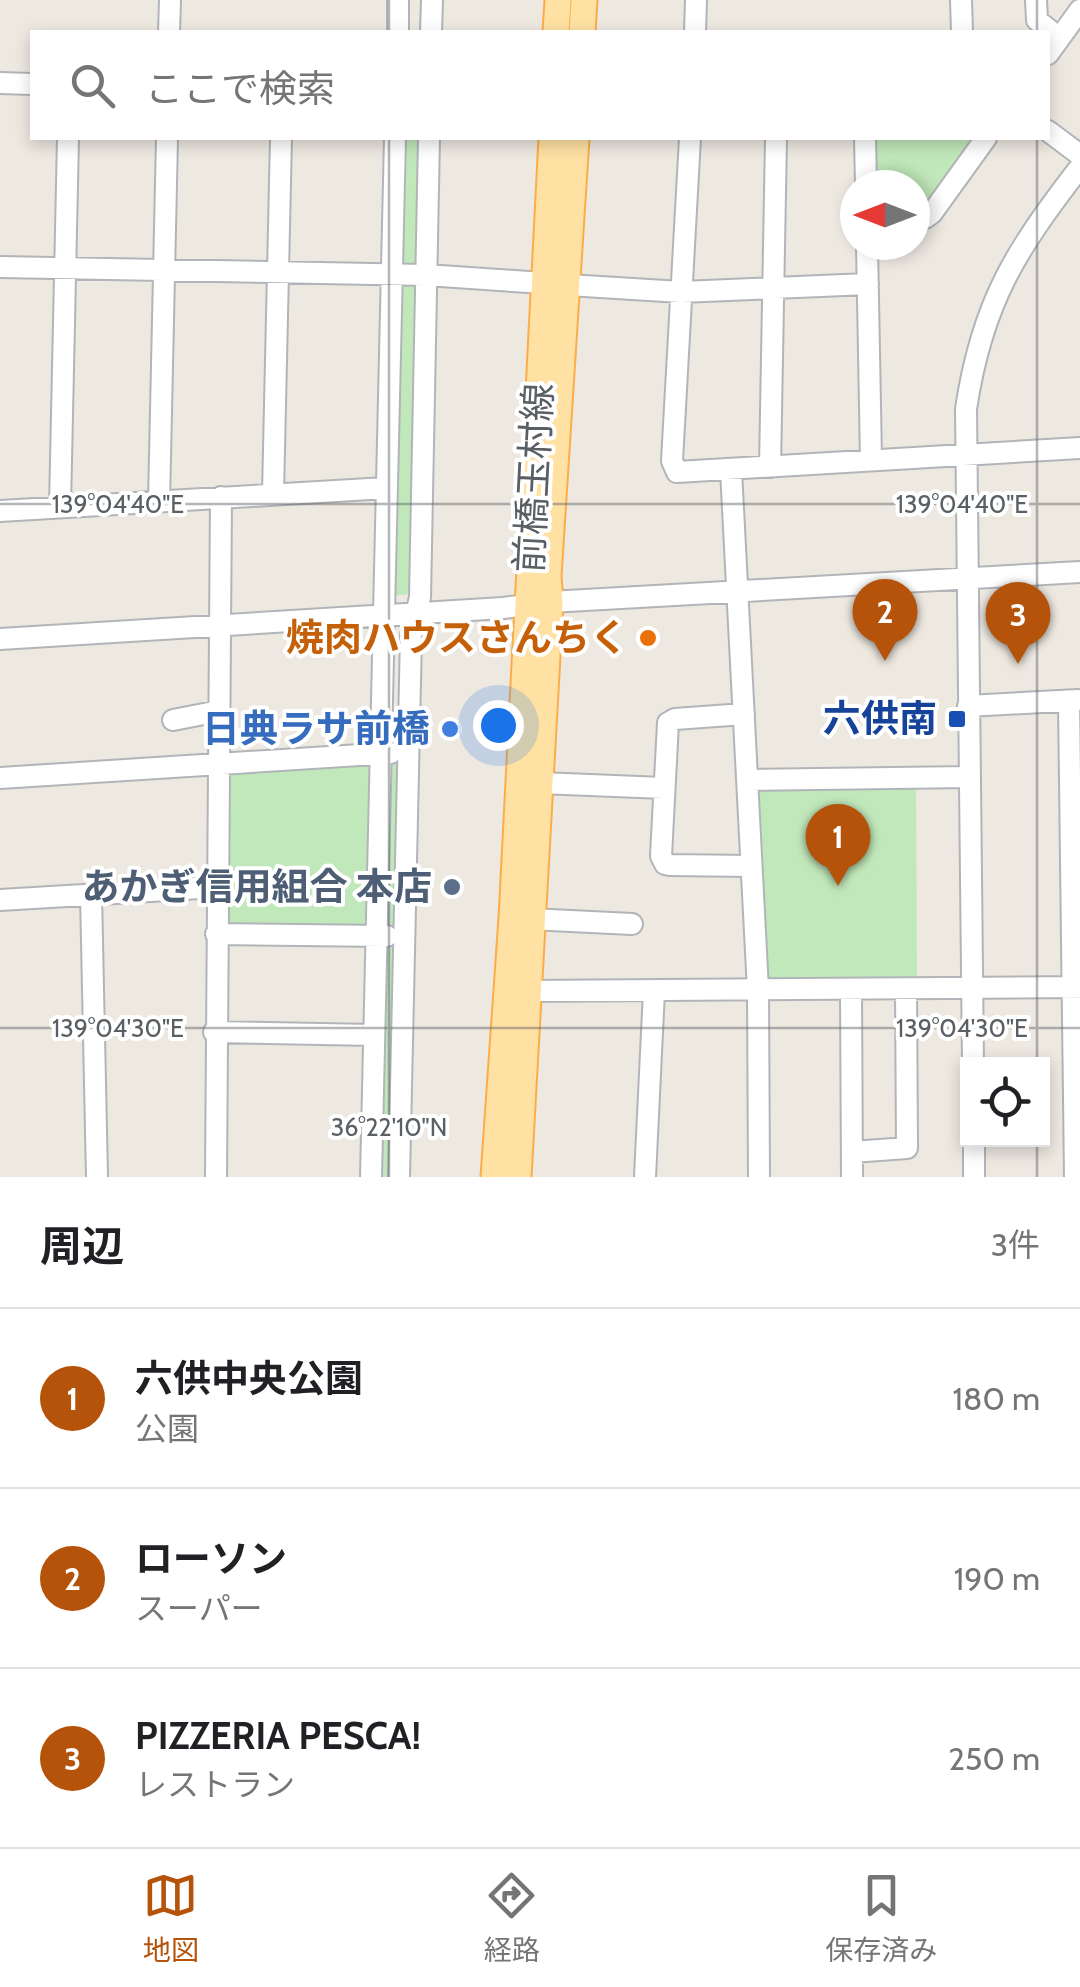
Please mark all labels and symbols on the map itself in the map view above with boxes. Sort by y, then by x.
north arrow [840,170,930,260]
street label: 前橋玉村線 [505,382,562,574]
text: 139°04'40"E [52,489,184,519]
text: 139°04'40"E [896,489,1028,519]
pin: 2 [852,578,918,661]
pin: 3 [986,582,1050,664]
place label: 焼肉ハウスさんちく [286,614,628,661]
marker: 焼肉ハウスさんちく [637,627,659,649]
place label: 六供南 [823,695,937,742]
your location [473,700,524,751]
place label: 日典ラサ前橋 [202,705,430,752]
marker: 六供南 [946,708,968,730]
marker: 日典ラサ前橋 [439,718,461,740]
pin: 1 [806,804,870,886]
place label: あかぎ信用組合 本店 [81,863,432,910]
marker: あかぎ信用組合 本店 [441,876,463,898]
text: 139°04'30"E [52,1013,184,1043]
text: 139°04'30"E [896,1013,1028,1043]
text: 36°22'10"N [331,1112,447,1142]

